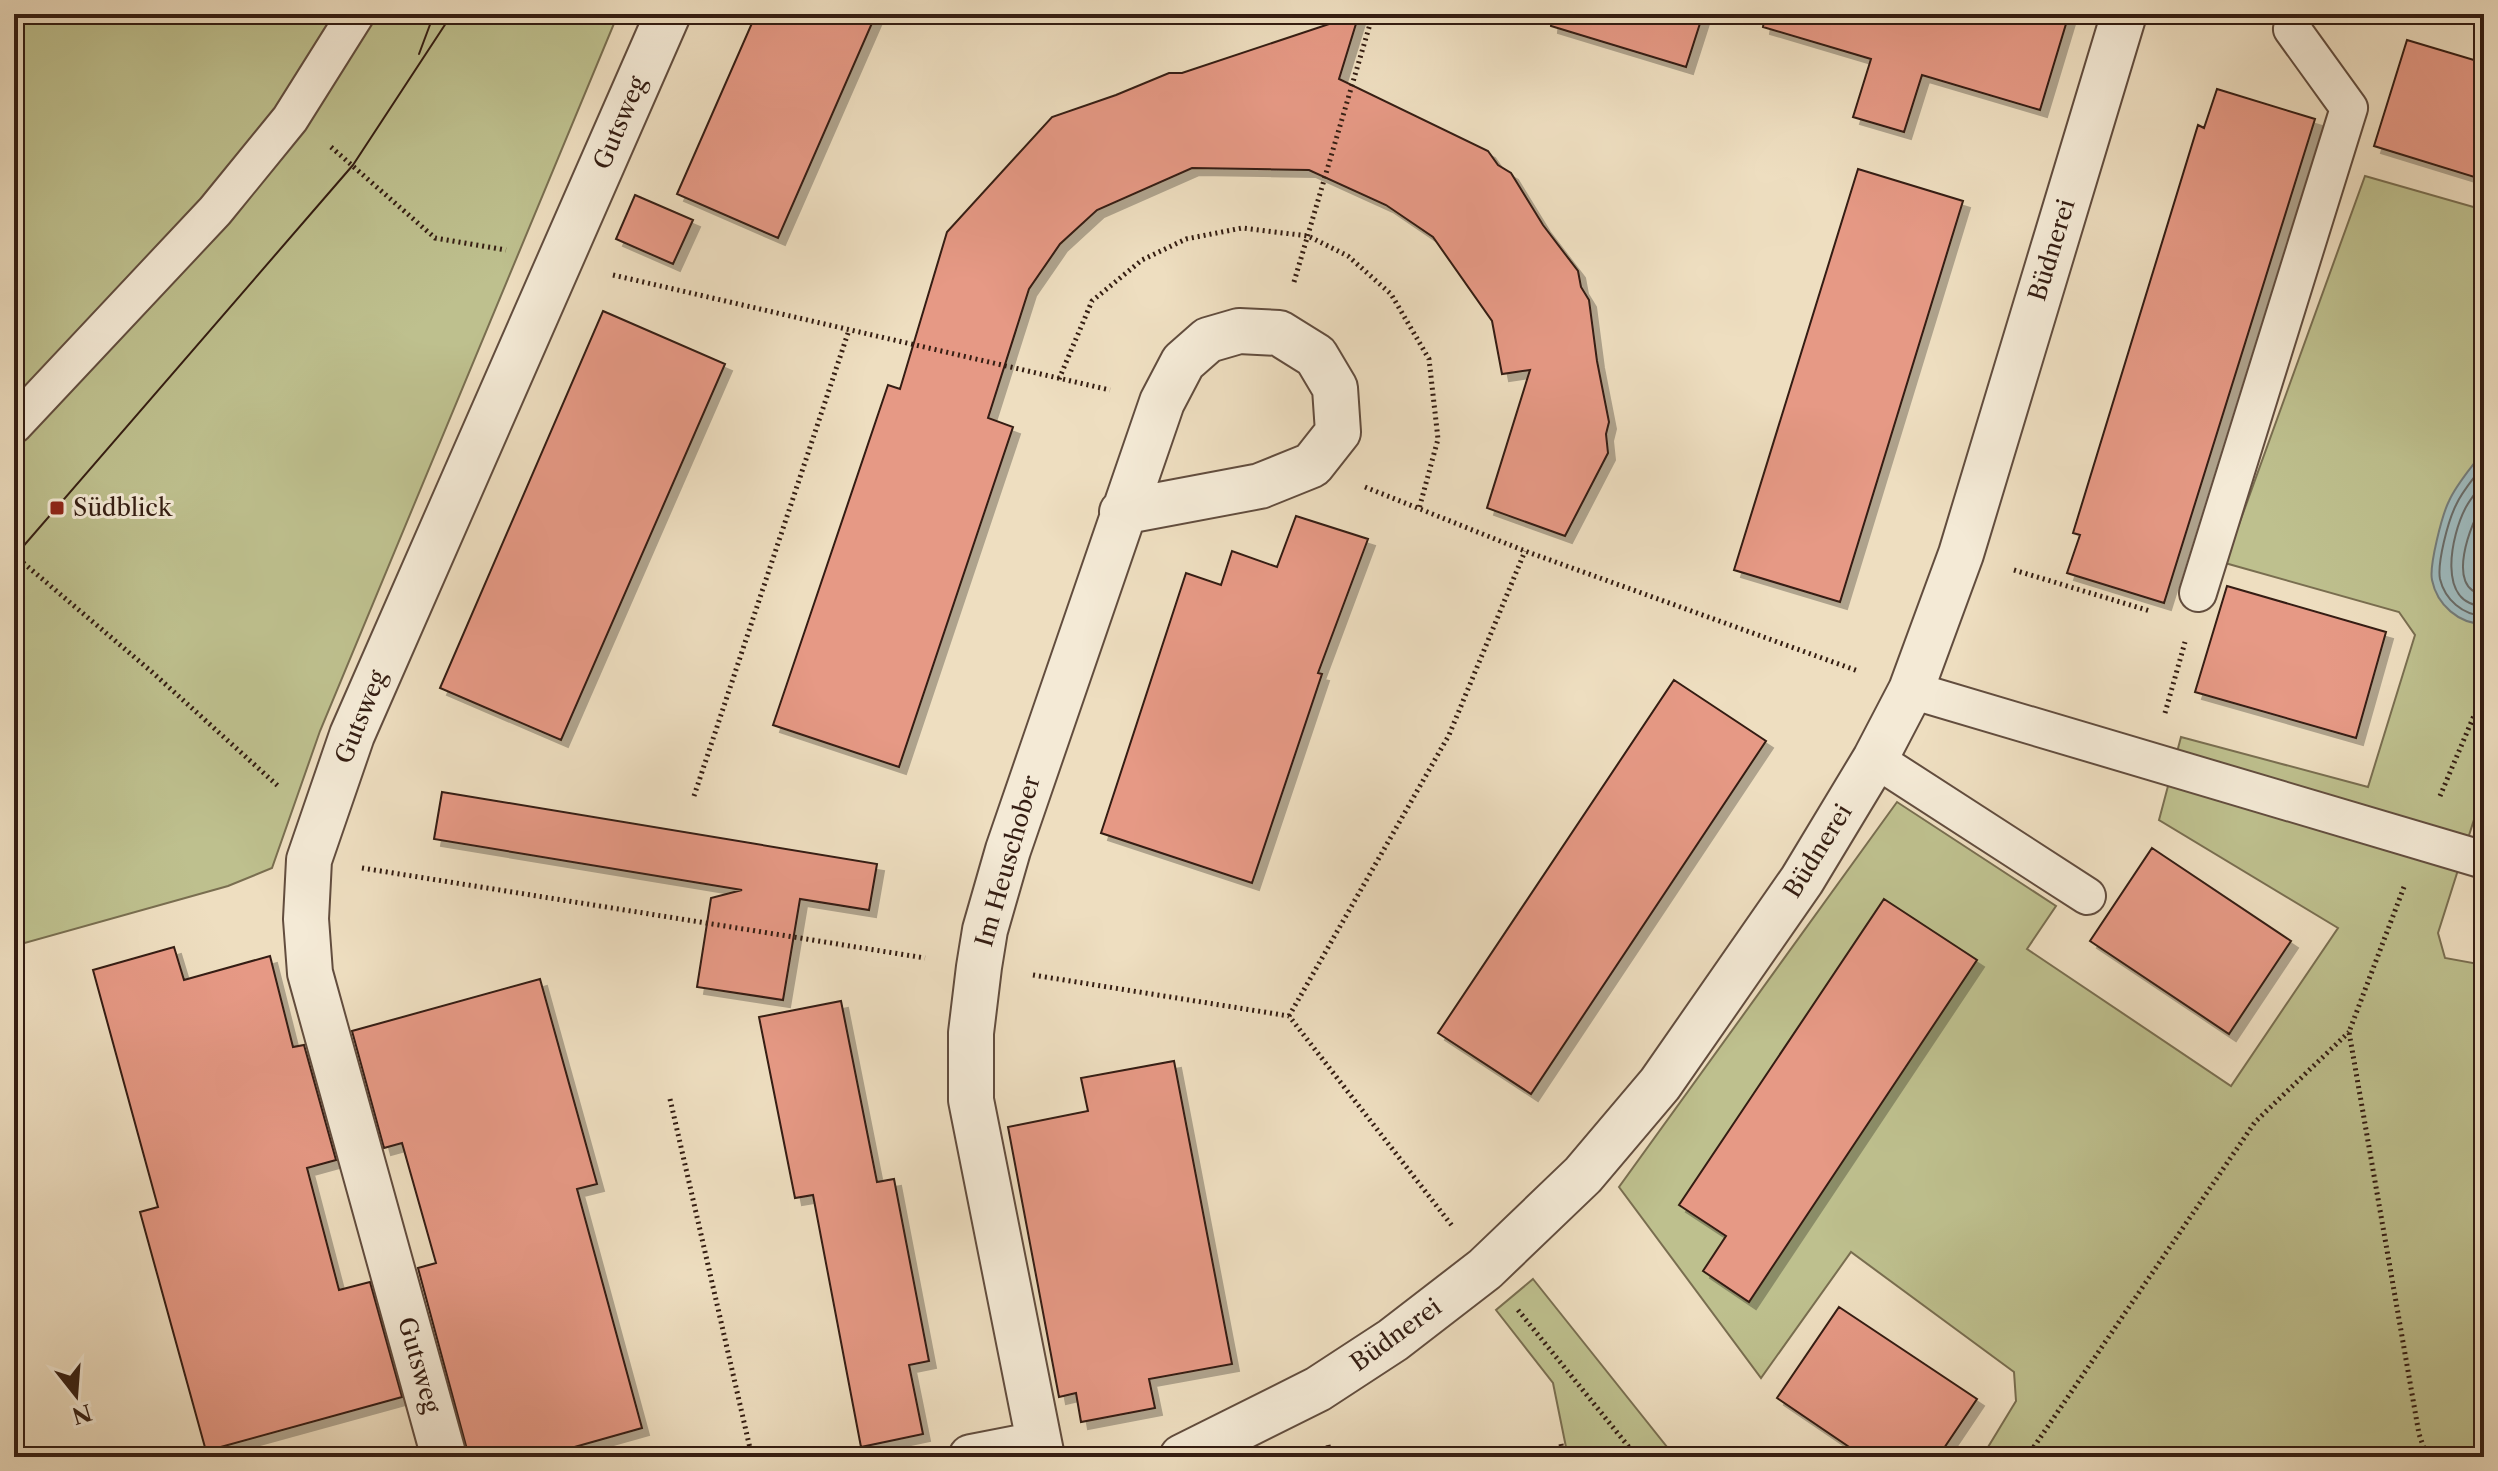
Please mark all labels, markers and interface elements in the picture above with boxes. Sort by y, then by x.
street label: Gutsweg [587,72,652,174]
street label: Büdnerei [2022,196,2081,304]
place label: Südblick [73,493,173,522]
marker: Südblick [48,499,66,517]
street label: Gutsweg [329,666,393,768]
street label: Im Heuschober [969,772,1046,950]
street label: Büdnerei [1778,799,1858,903]
street label: Büdnerei [1345,1292,1447,1377]
street label: Gutsweg [392,1314,447,1416]
north arrow [36,1355,116,1435]
text: N [69,1398,95,1429]

